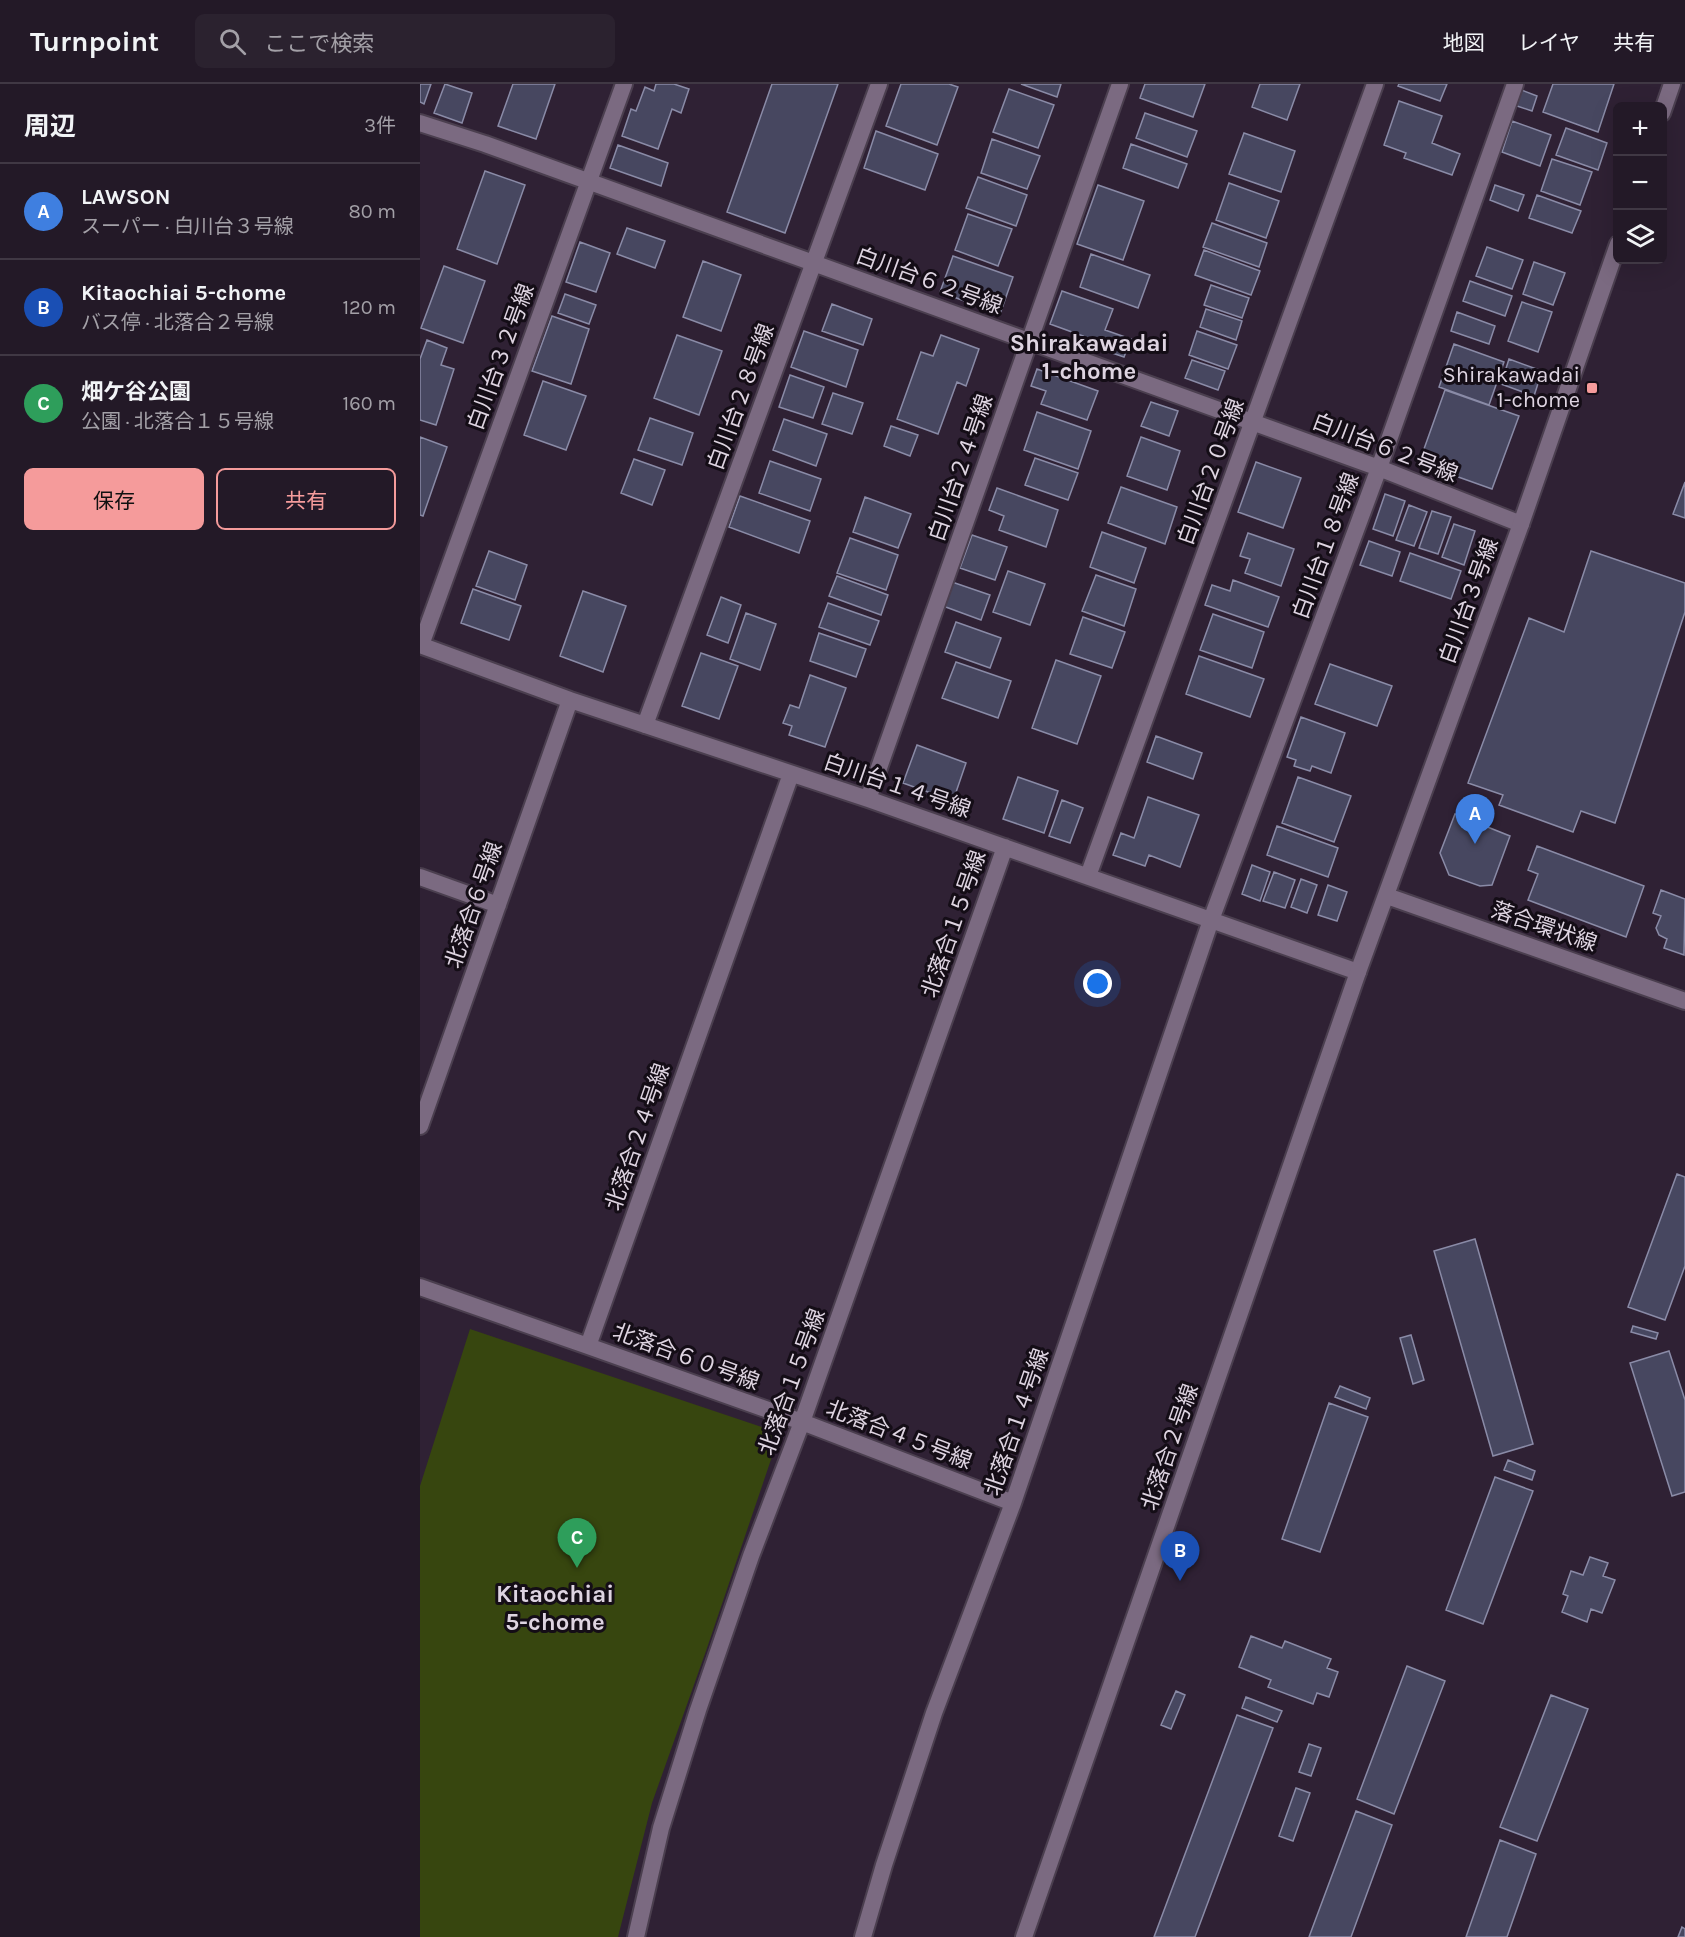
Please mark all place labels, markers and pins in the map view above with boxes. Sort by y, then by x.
place label: Shirakawadai 1-chome [1443,362,1580,413]
marker: Shirakawadai 1-chome [1585,381,1599,395]
pin: A [1456,794,1494,844]
pin: C [558,1518,596,1568]
pin: B [1160,1532,1200,1581]

